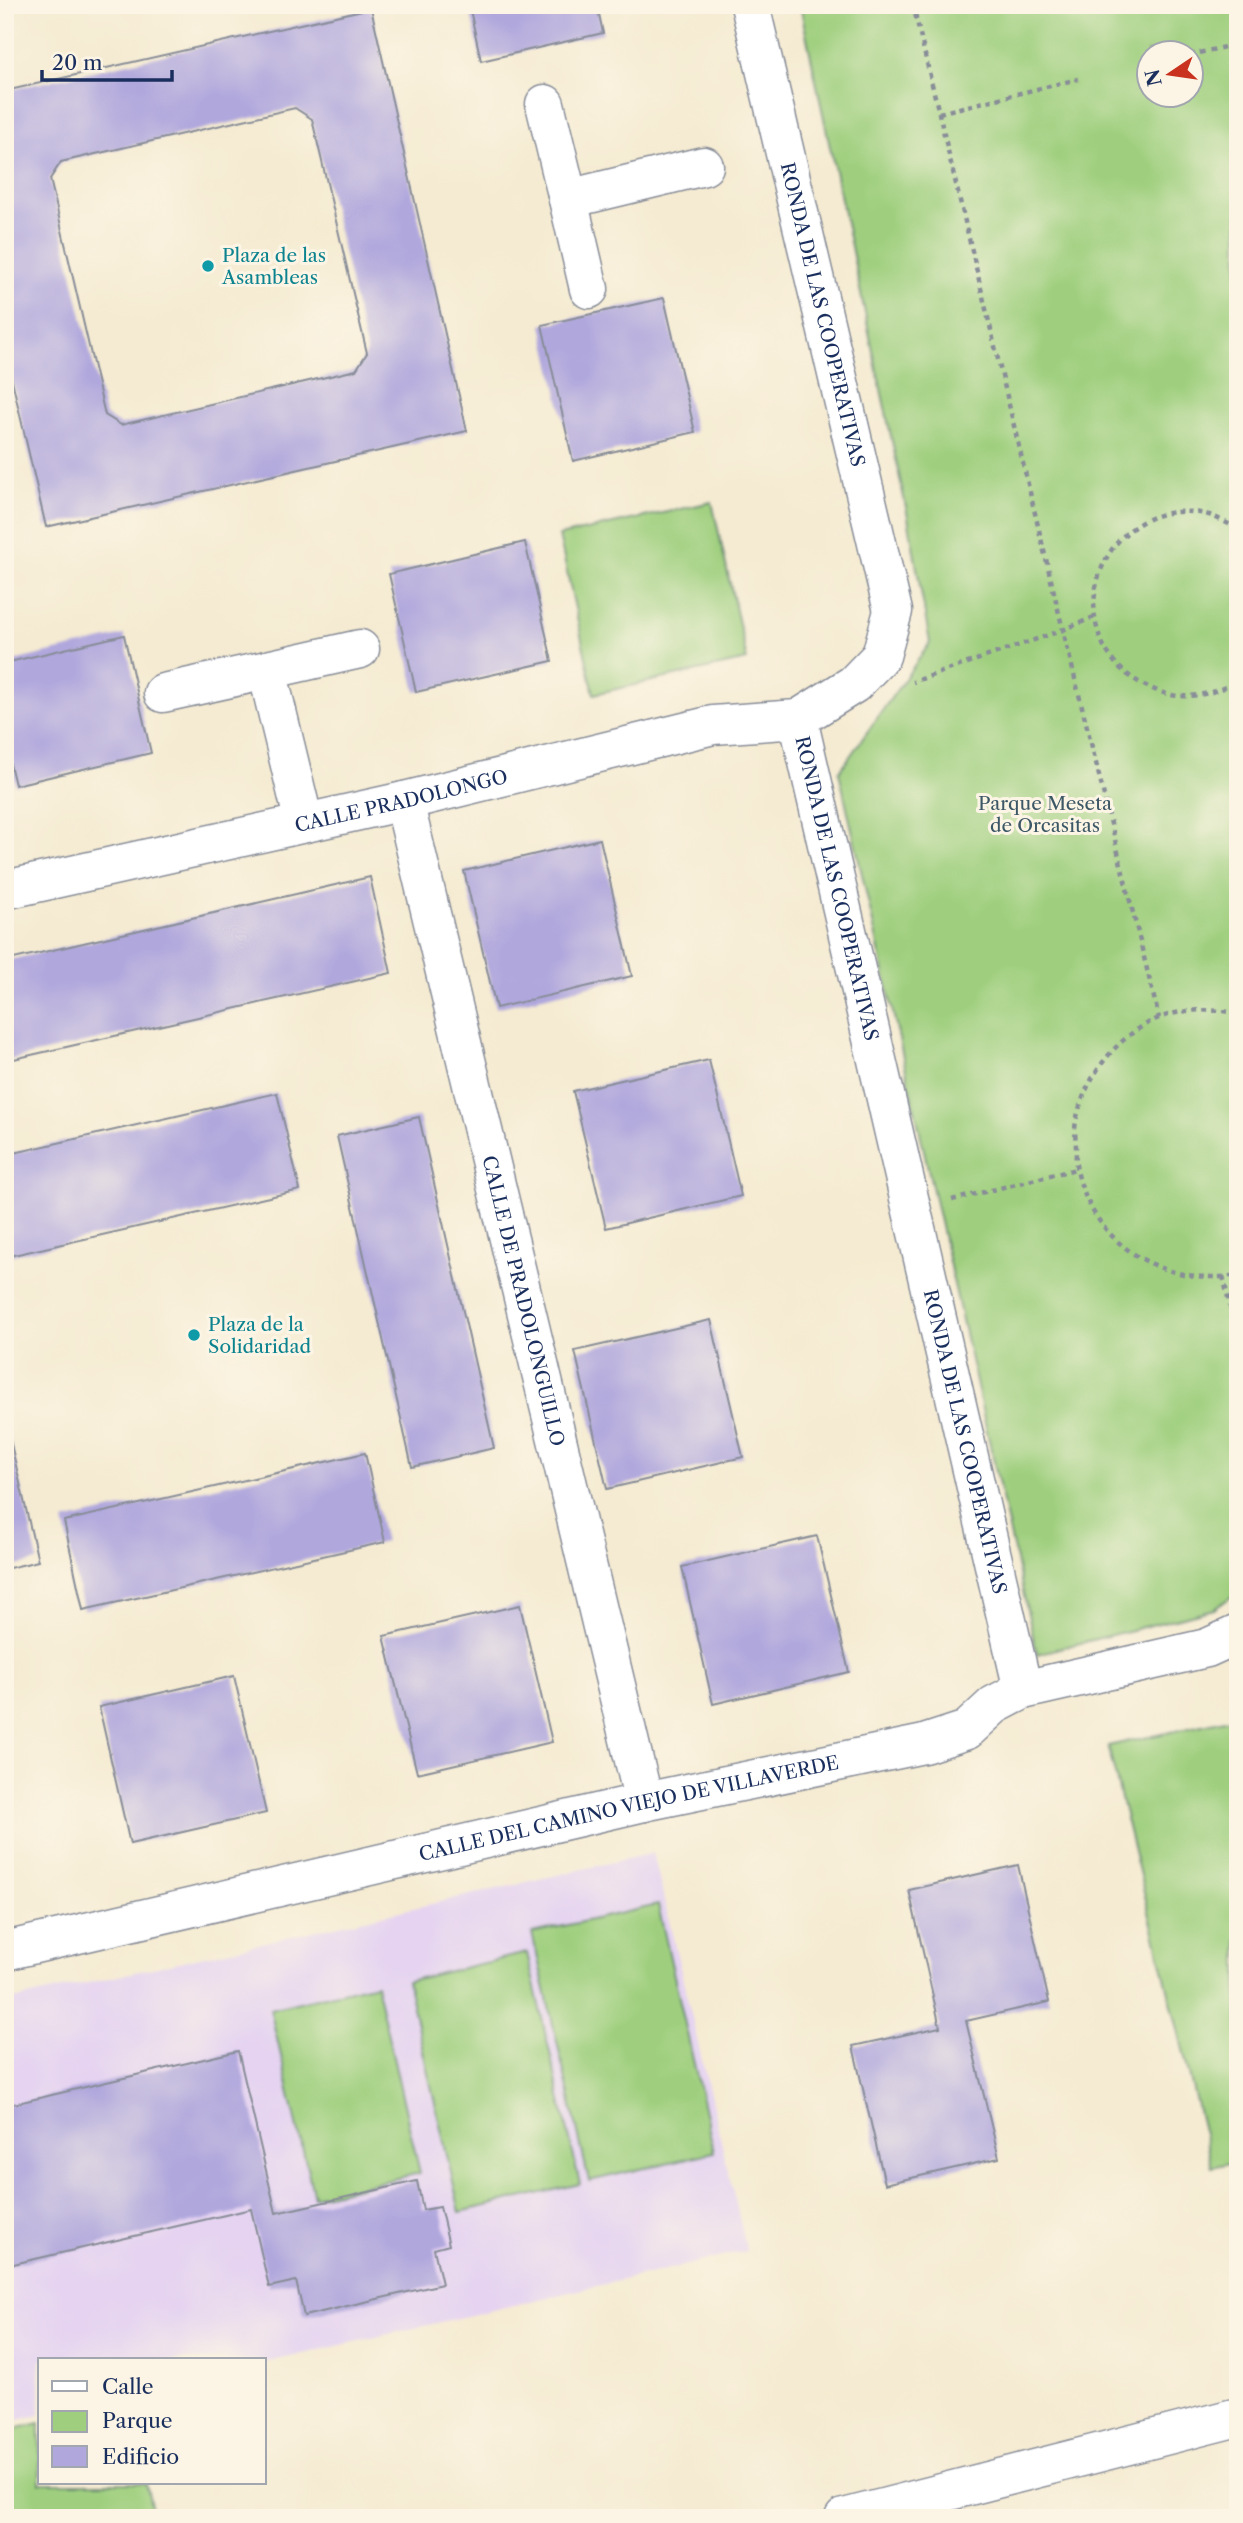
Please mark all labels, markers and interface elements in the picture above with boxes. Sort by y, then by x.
scale bar [42,38,172,82]
north arrow [1134,38,1204,108]
text: 20 m [52,50,103,75]
text: N [1141,67,1167,88]
street label: RONDA DE LAS COOPERATIVAS [776,160,870,469]
place label: Plaza de las Asambleas [221,244,326,289]
marker: Plaza de las Asambleas [200,258,216,274]
street label: RONDA DE LAS COOPERATIVAS [790,734,883,1043]
street label: CALLE PRADOLONGO [292,765,510,837]
park label: Parque Meseta de Orcasitas [978,792,1112,837]
street label: CALLE DE PRADOLONGUILLO [477,1153,569,1449]
street label: RONDA DE LAS COOPERATIVAS [919,1287,1011,1596]
place label: Plaza de la Solidaridad [208,1313,311,1358]
marker: Plaza de la Solidaridad [186,1327,202,1343]
street label: CALLE DEL CAMINO VIEJO DE VILLAVERDE [417,1751,841,1866]
legend [38,2358,266,2484]
text: Calle [102,2374,154,2399]
text: Parque [102,2408,173,2433]
text: Edificio [102,2444,179,2469]

